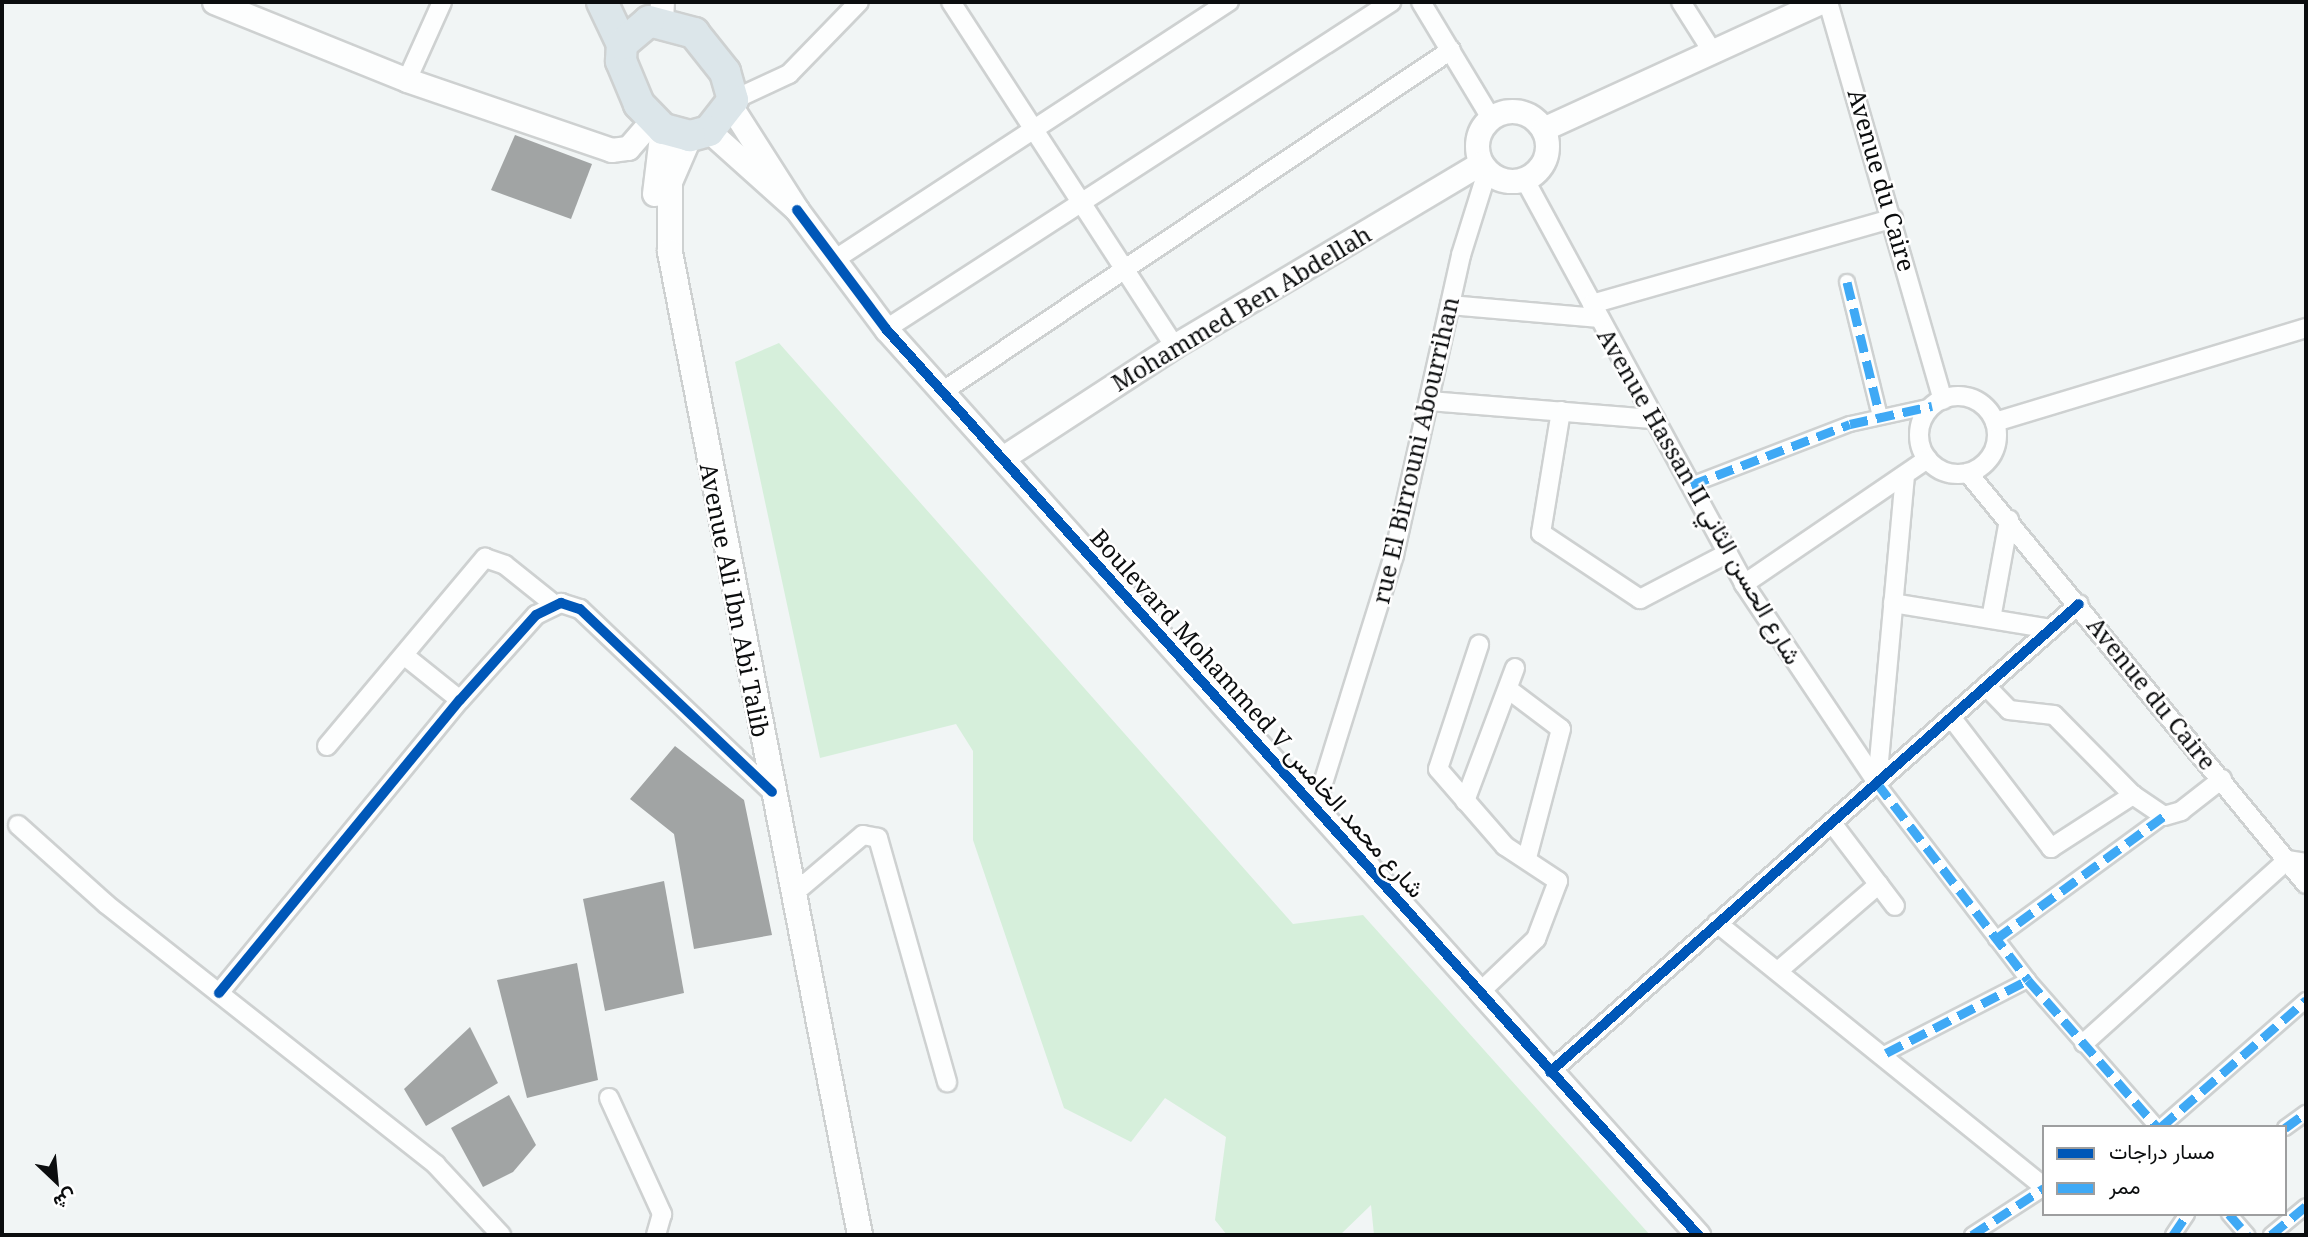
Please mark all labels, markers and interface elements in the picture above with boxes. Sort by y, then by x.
street label: Avenue du Caire [1842,86,1922,274]
street label: Mohammed Ben Abdellah [1106,219,1376,397]
street label: rue El Birrouni Abourrihan [1366,294,1464,606]
street label: Avenue Hassan II شارع الحسن الثاني [1592,323,1808,669]
street label: Avenue Ali Ibn Abi Talib [694,461,776,739]
street label: Boulevard Mohammed V شارع محمد الخامس [1085,523,1431,903]
street label: Avenue du Caire [2082,611,2222,775]
legend [2042,1125,2287,1216]
text: مسار دراجات [2109,1137,2215,1165]
north arrow [21,1146,91,1216]
text: ممر [2109,1172,2140,1200]
text: ش [49,1183,81,1217]

